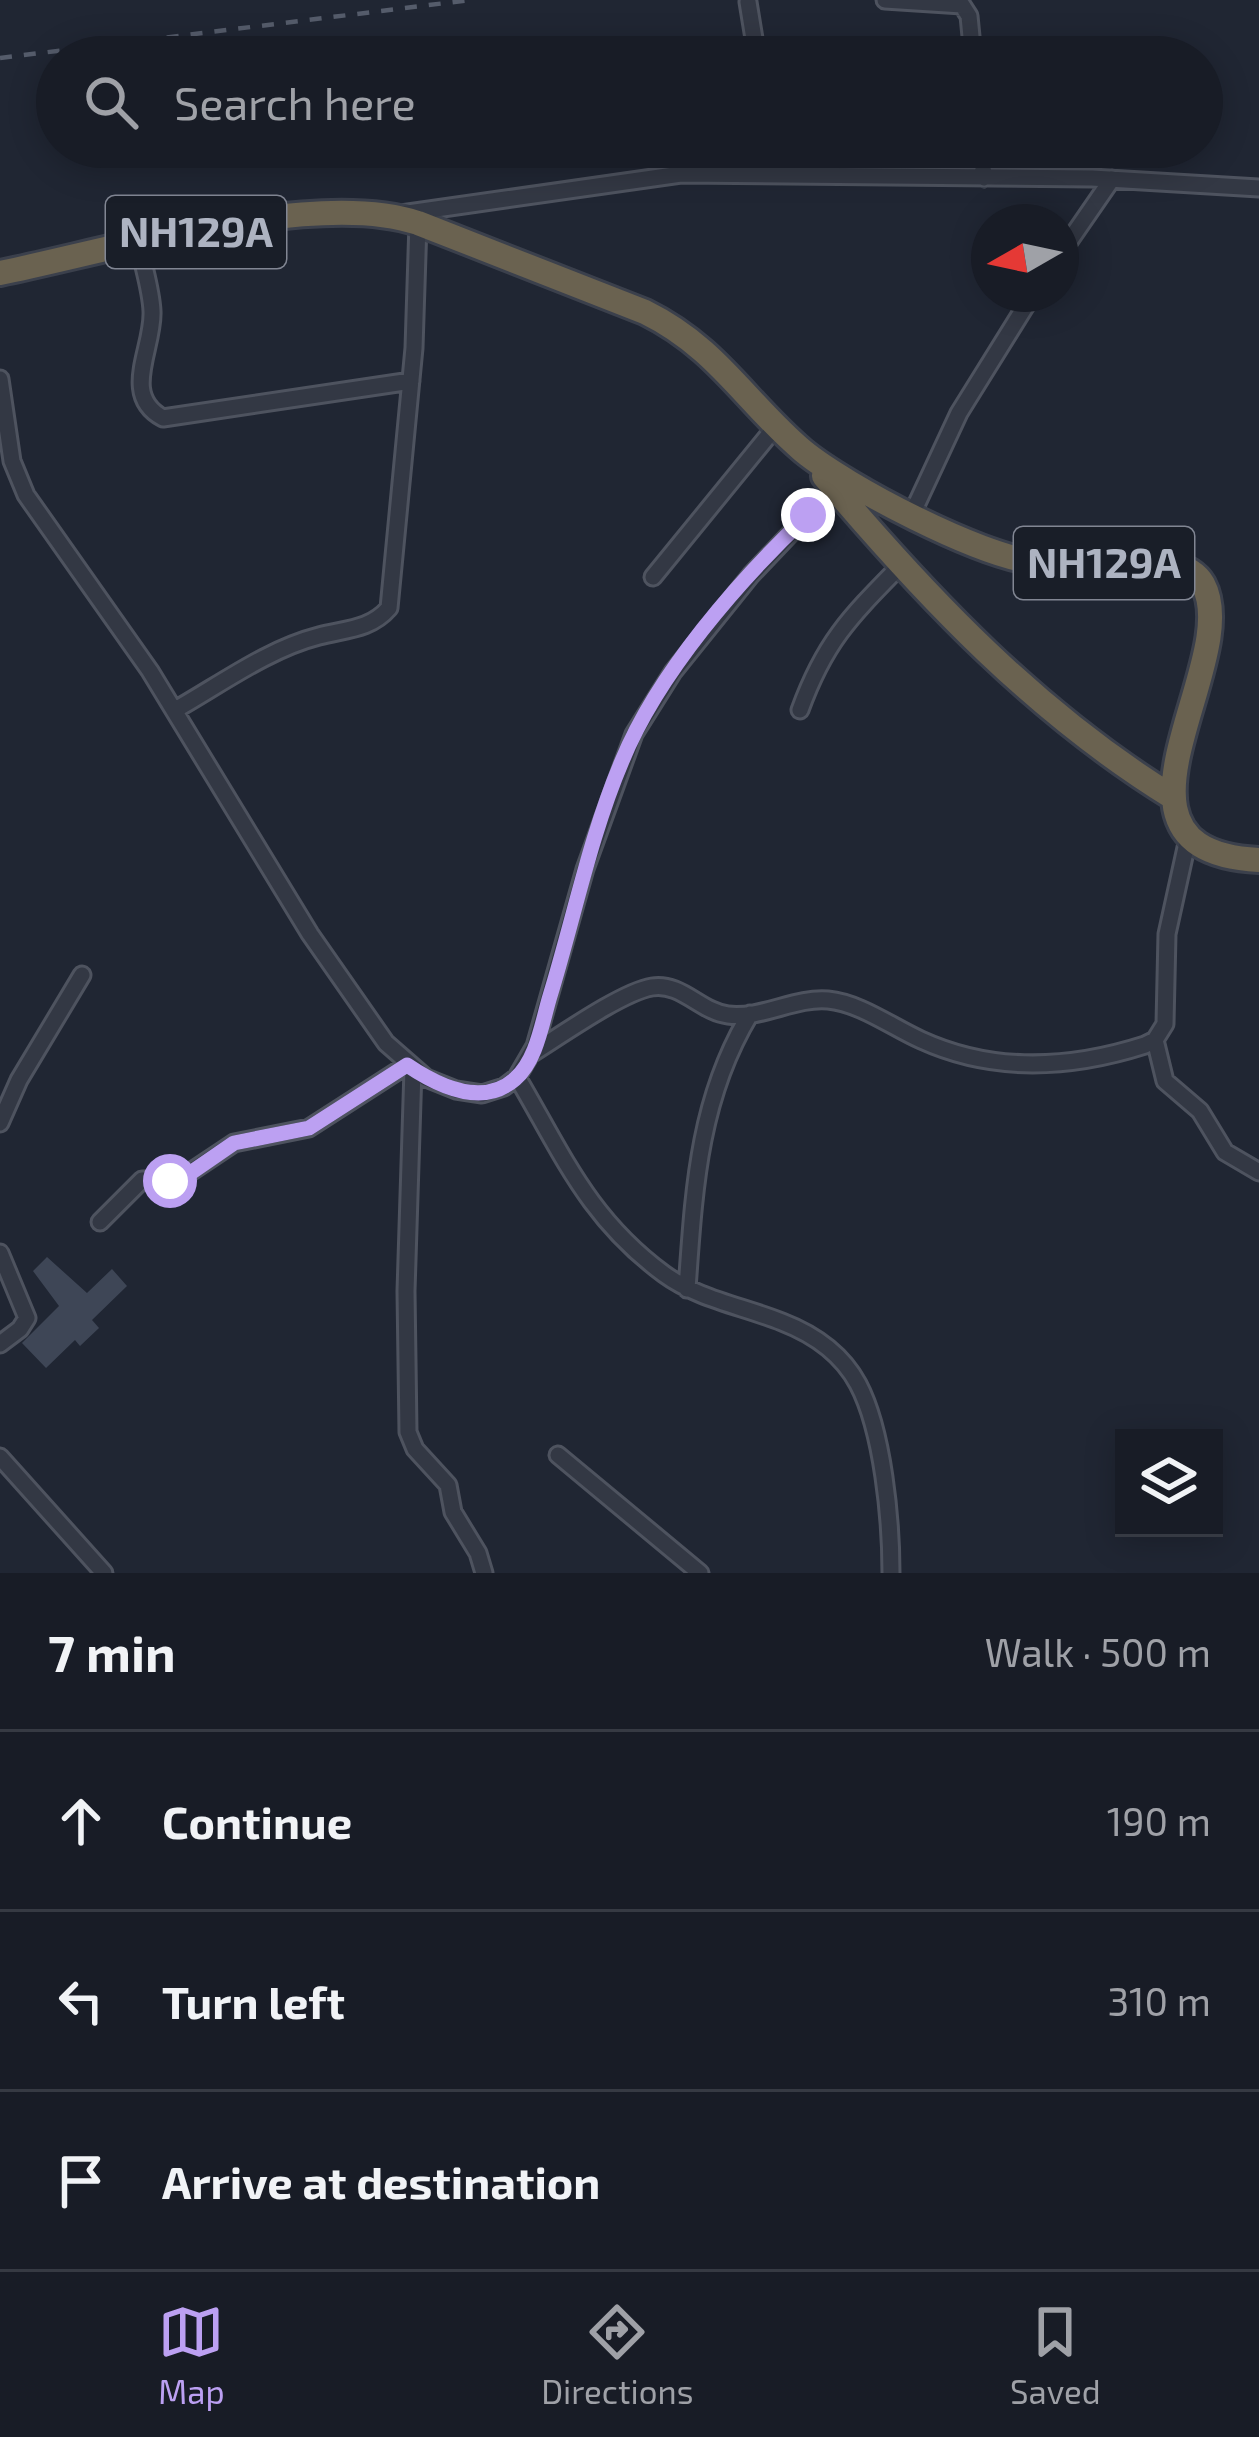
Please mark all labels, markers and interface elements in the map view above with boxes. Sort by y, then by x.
search box [36,36,1223,168]
icon: search [78,69,144,135]
text: Search here [174,75,416,129]
road number: NH129A [106,196,286,268]
north arrow [971,204,1079,312]
route end [781,488,835,542]
road number: NH129A [1014,527,1194,599]
route start [143,1154,197,1208]
map controls [1115,1429,1223,1537]
button: layers [1115,1429,1223,1537]
text: 7 min [48,1621,176,1682]
text: Walk · 500 m [985,1628,1211,1675]
icon: ahead [48,1788,114,1854]
text: Continue [162,1794,352,1848]
text: 190 m [1107,1797,1211,1844]
icon: left [48,1968,114,2034]
text: Turn left [162,1974,345,2028]
text: 310 m [1107,1977,1211,2024]
icon: arrive [48,2148,114,2214]
text: Arrive at destination [162,2154,600,2208]
tab: Map [158,2299,225,2411]
tab: Directions [541,2299,693,2411]
tab: Saved [1010,2299,1101,2411]

